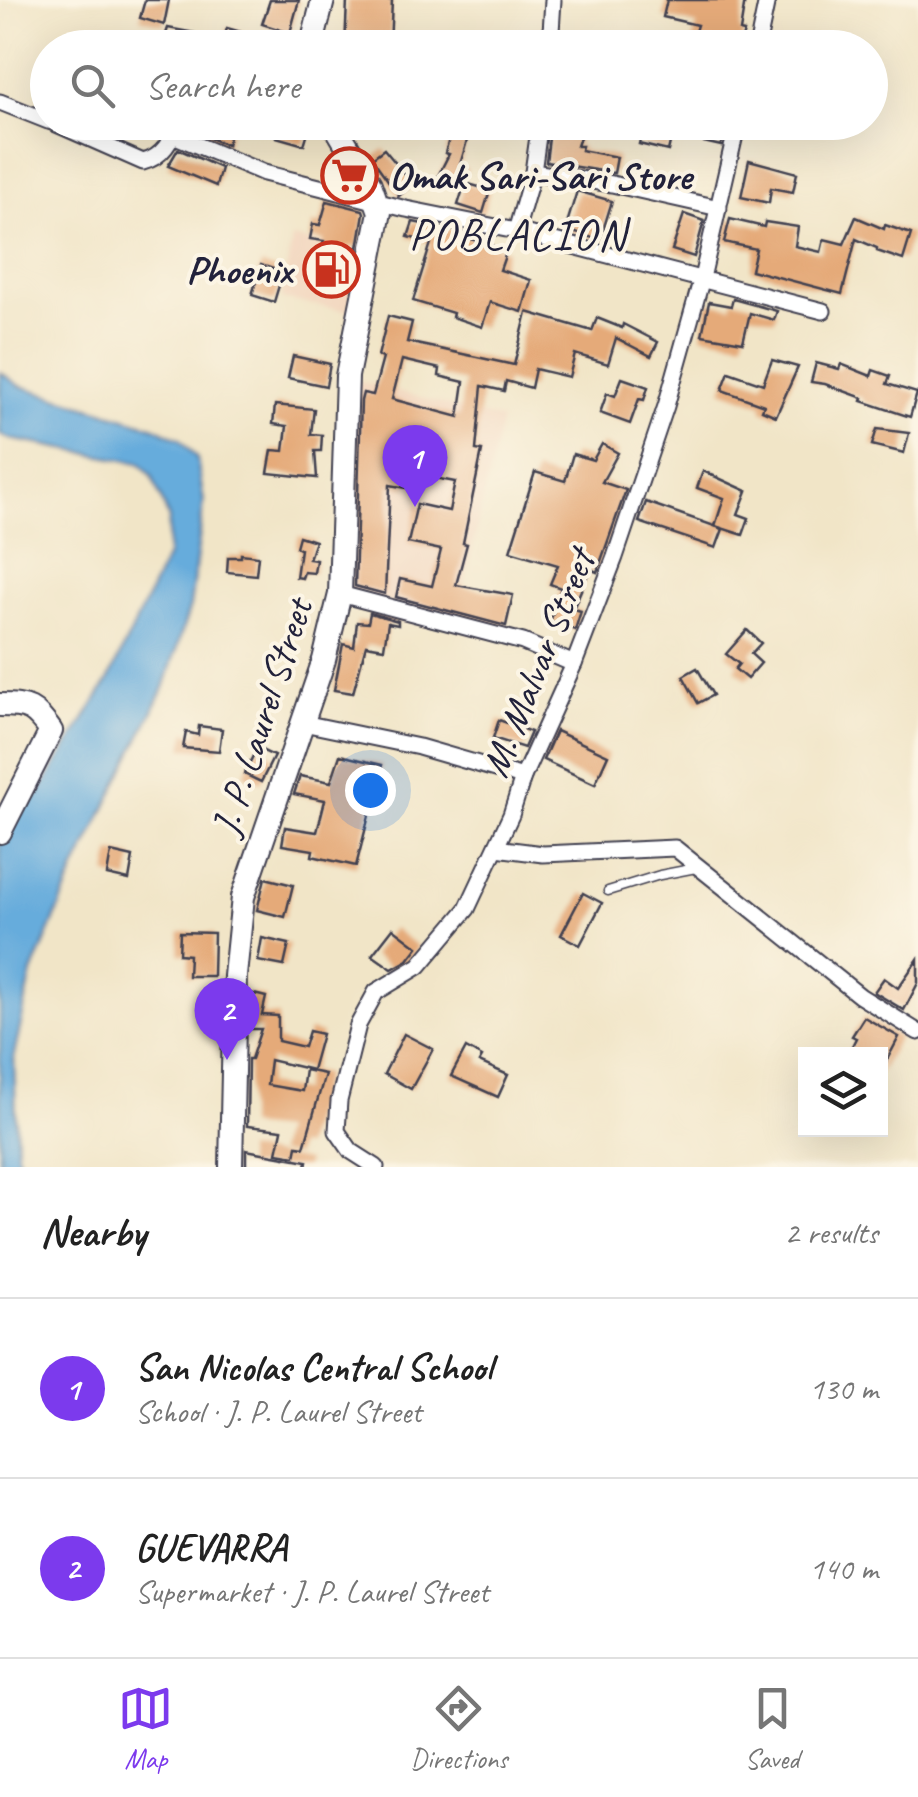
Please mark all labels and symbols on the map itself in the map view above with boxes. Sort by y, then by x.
supermarket icon: Omak Sari-Sari Store [320,145,380,205]
place label: Omak Sari-Sari Store [389,151,695,201]
district label: POBLACION [409,206,632,263]
fuel station icon: Phoenix [301,239,361,299]
place label: Phoenix [186,245,295,295]
pin: 1 [382,424,448,507]
street label: M. Malvar Street [470,537,608,784]
street label: J. P. Laurel Street [200,589,325,844]
your location [345,765,396,816]
pin: 2 [194,978,260,1060]

